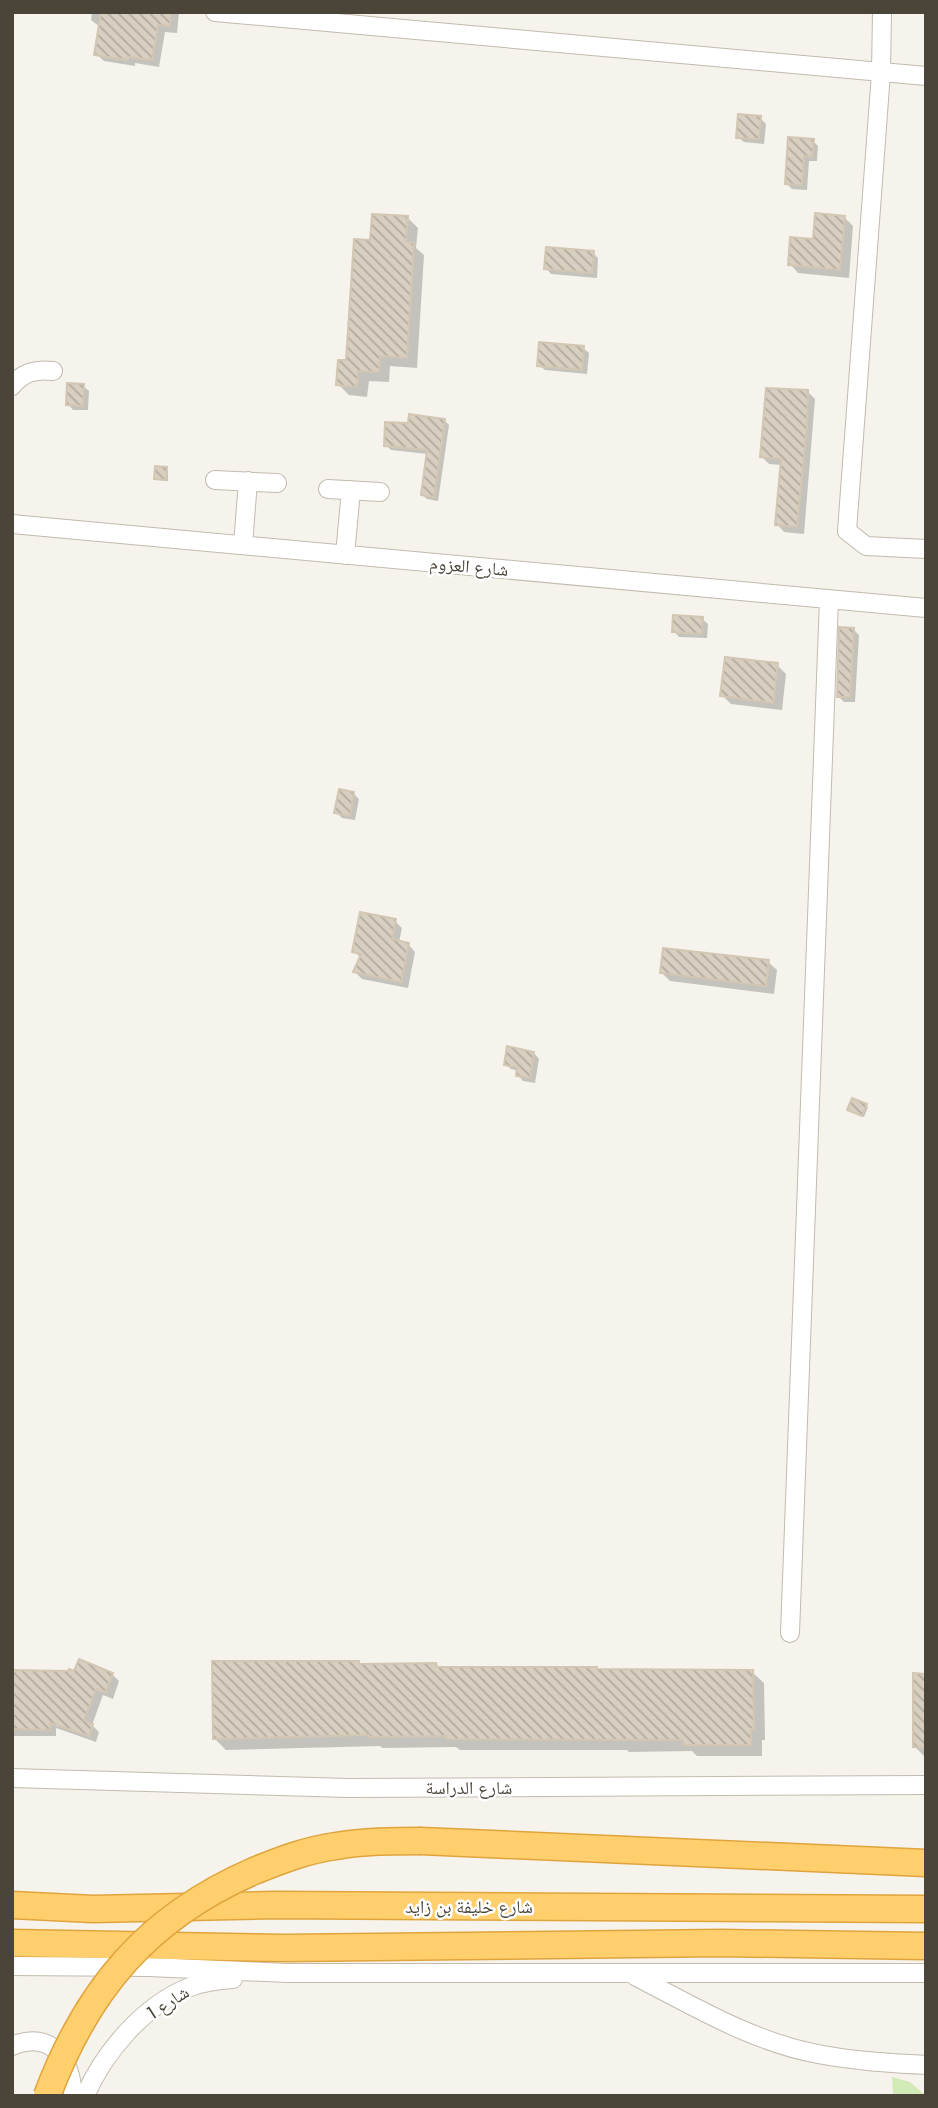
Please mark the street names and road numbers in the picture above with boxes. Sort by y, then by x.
street label: شارع العزوم [429,550,509,582]
street label: شارع الدراسة [426,1775,512,1800]
street label: شارع خليفة بن زايد [405,1894,533,1919]
street label: شارع 1 [142,1979,194,2025]

